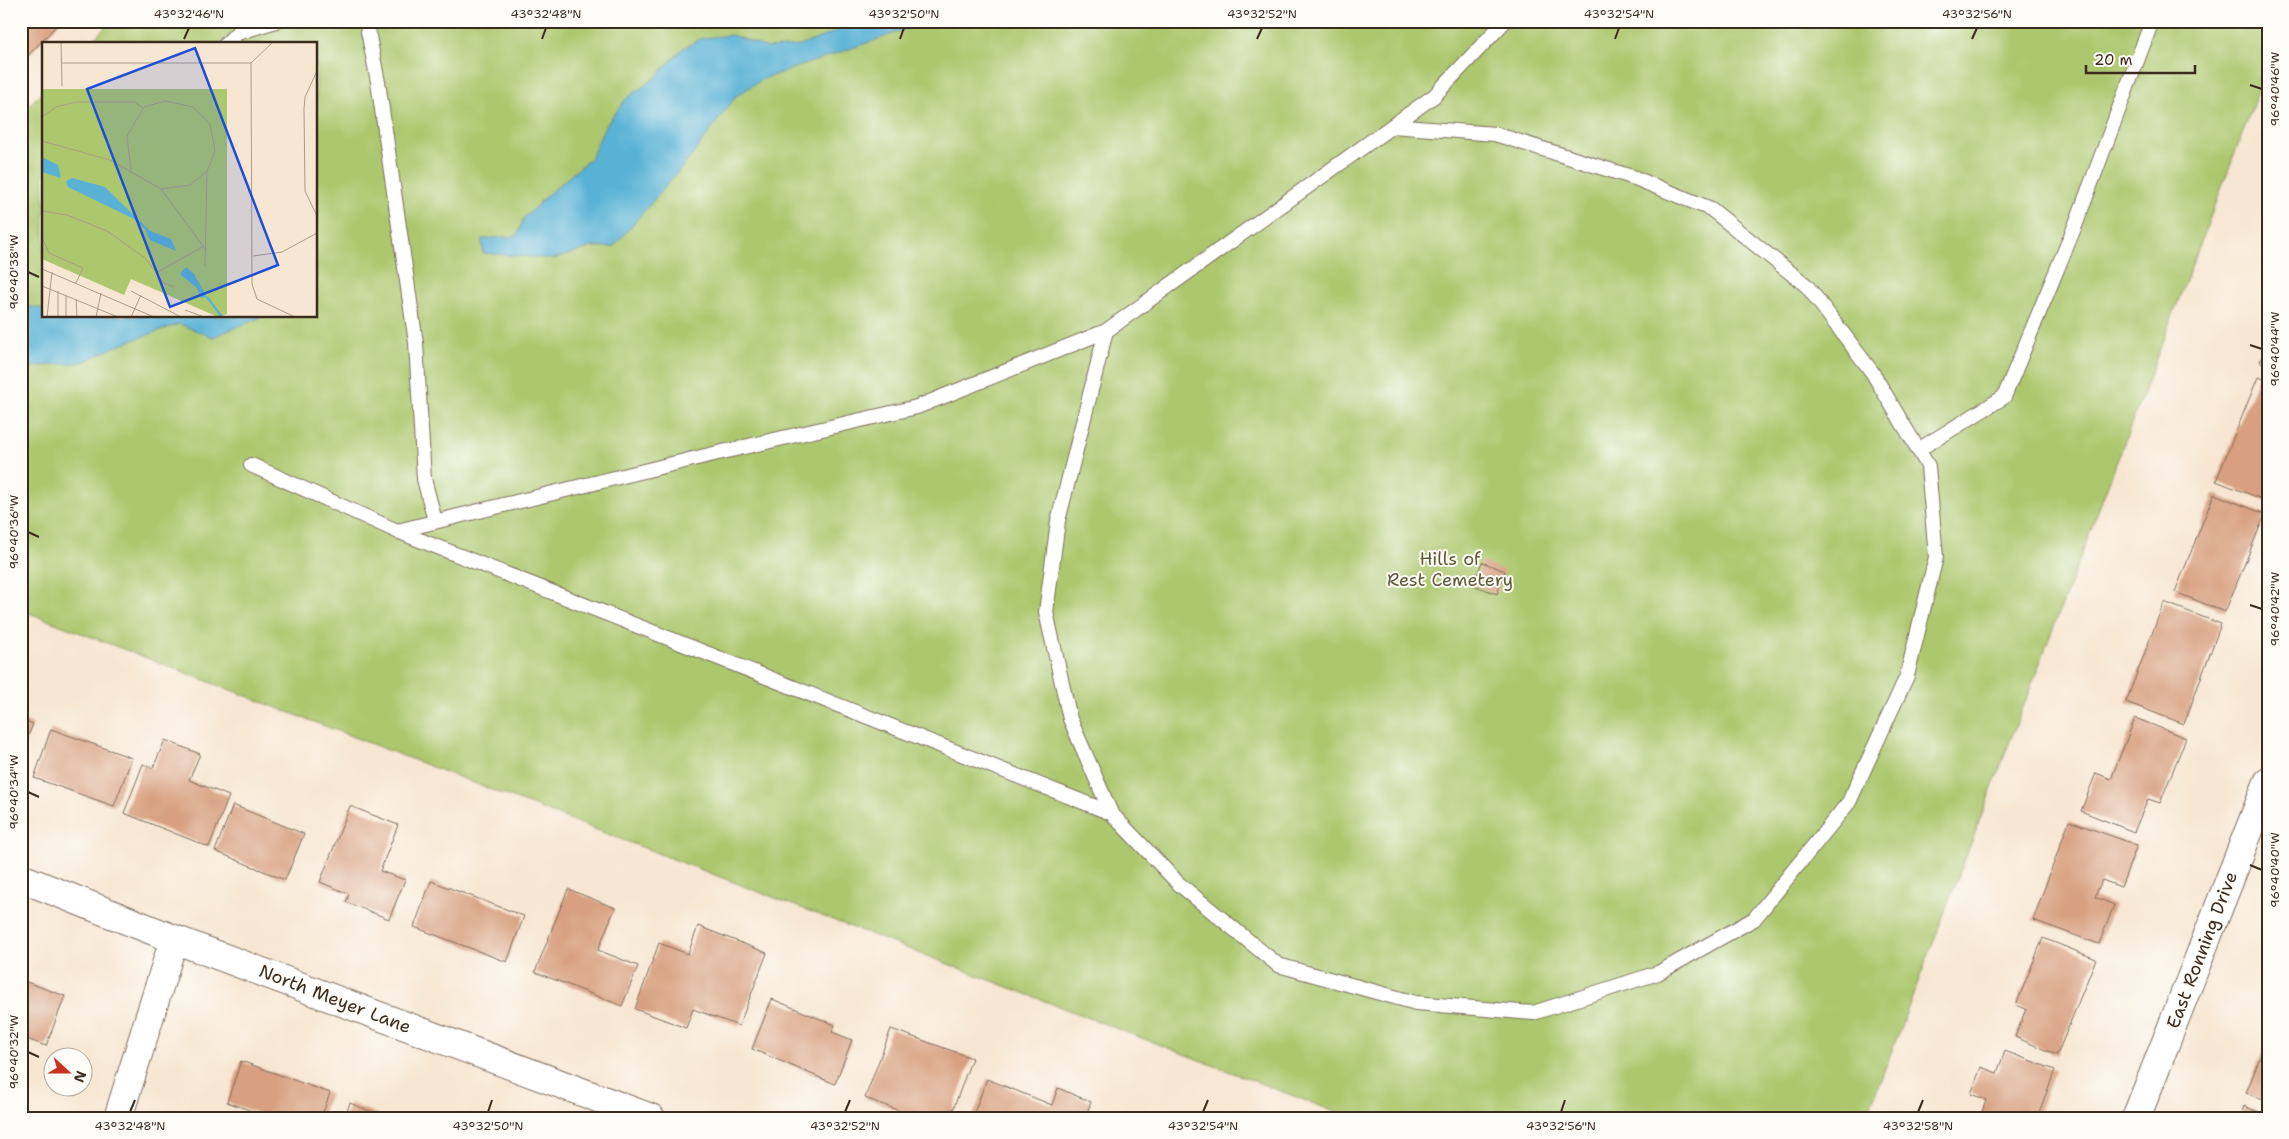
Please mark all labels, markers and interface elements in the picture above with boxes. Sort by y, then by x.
text: 43°32'46"N [154,6,224,22]
text: 43°32'48"N [511,6,581,22]
text: 43°32'50"N [869,6,939,22]
text: 43°32'52"N [1227,6,1297,22]
text: 43°32'54"N [1584,6,1654,22]
text: 43°32'56"N [1942,6,2012,22]
inset map [42,42,318,318]
scale bar [2086,42,2195,74]
text: 20 m [2094,50,2133,70]
text: 96°40'46"W [2267,52,2283,126]
text: 96°40'38"W [6,234,22,310]
text: 96°40'44"W [2267,312,2283,386]
text: 96°40'36"W [6,495,22,569]
park label: Hills of Rest Cemetery [1387,547,1513,592]
text: 96°40'42"W [2267,572,2283,646]
text: 96°40'34"W [6,755,22,830]
text: 96°40'40"W [2267,832,2283,908]
street label: East Ronning Drive [2161,868,2243,1032]
street label: North Meyer Lane [256,959,414,1039]
text: 96°40'32"W [6,1015,22,1089]
north arrow [42,1046,92,1096]
text: N [70,1068,91,1085]
text: 43°32'48"N [95,1118,165,1134]
text: 43°32'50"N [453,1118,523,1134]
text: 43°32'52"N [810,1118,880,1134]
text: 43°32'54"N [1168,1118,1238,1134]
text: 43°32'56"N [1526,1118,1596,1134]
text: 43°32'58"N [1883,1118,1953,1134]

